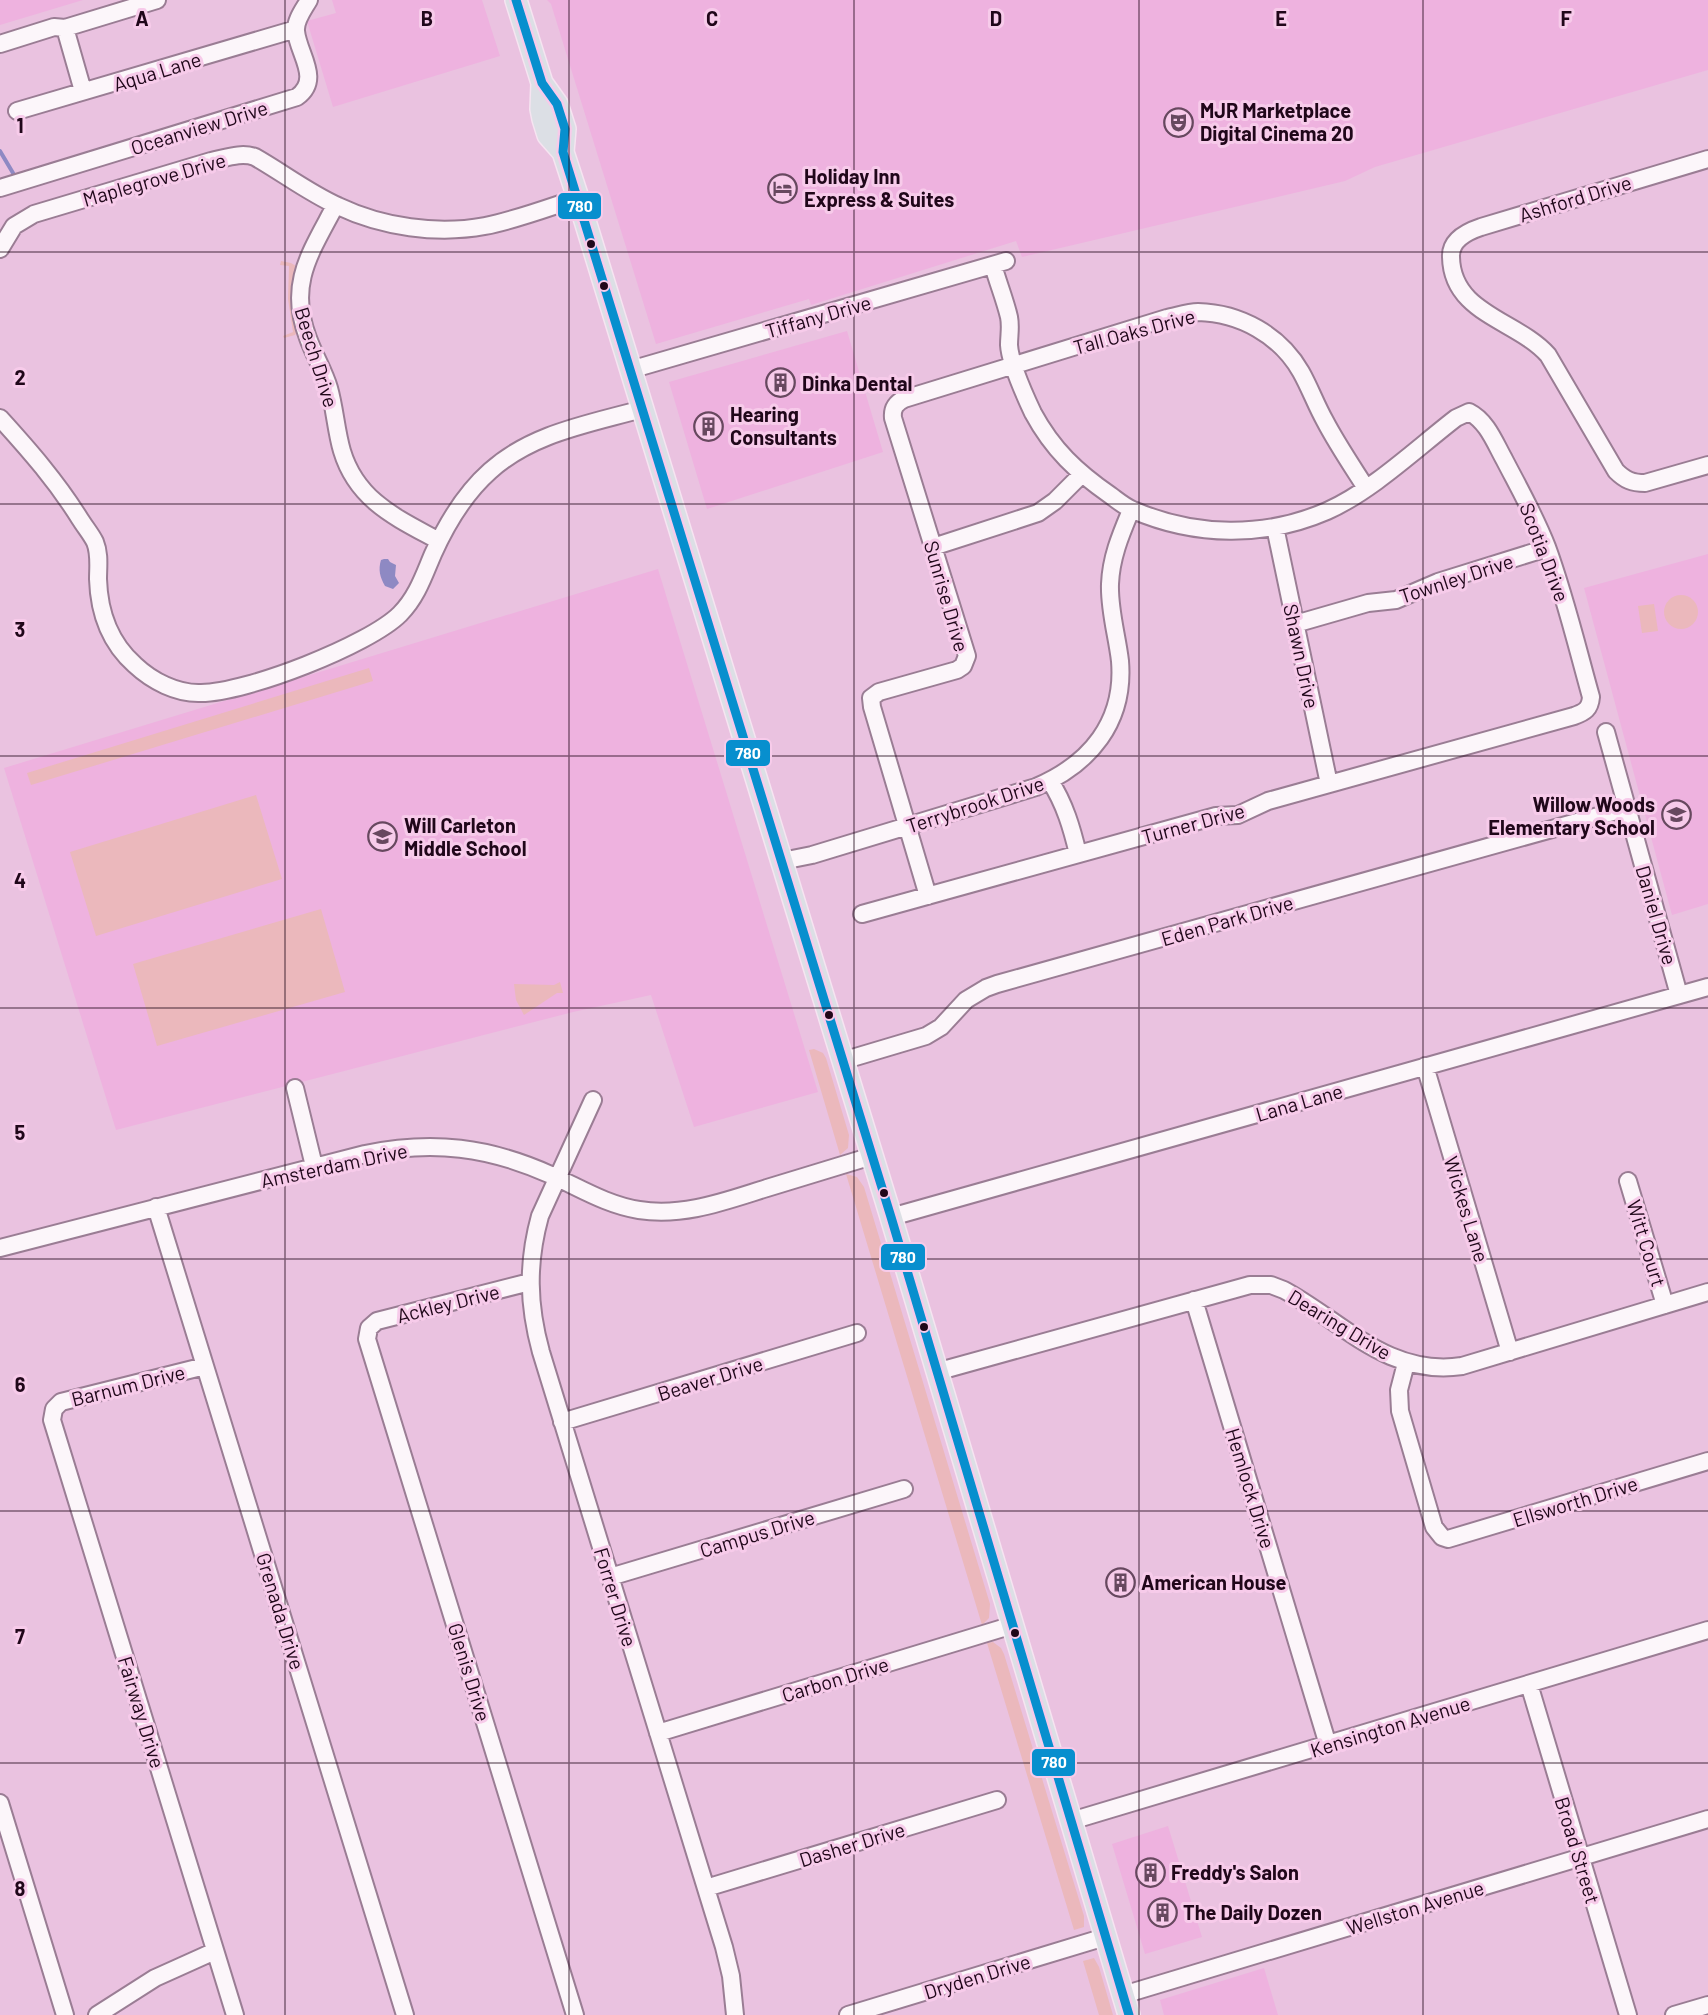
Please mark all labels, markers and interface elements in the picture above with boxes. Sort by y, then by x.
text: A [135,6,149,30]
text: B [421,6,433,30]
text: C [706,6,718,30]
text: D [990,6,1002,30]
text: E [1275,6,1287,30]
text: F [1560,6,1572,30]
street label: Aqua Lane [110,46,204,96]
street label: Oceanview Drive [128,95,270,159]
place label: MJR Marketplace Digital Cinema 20 [1200,98,1354,145]
theatre icon: MJR Marketplace Digital Cinema 20 [1163,106,1195,138]
text: 1 [16,113,24,137]
street label: Maplegrove Drive [80,147,228,211]
place label: Holiday Inn Express & Suites [804,164,954,211]
street label: Ashford Drive [1516,170,1634,226]
hotel icon: Holiday Inn Express & Suites [767,172,799,204]
line badge: 780 [557,192,602,220]
text: 780 [567,196,593,215]
unlabelled marker [585,238,597,250]
unlabelled marker [598,280,610,292]
street label: Tiffany Drive [762,289,874,343]
street label: Tall Oaks Drive [1070,303,1198,359]
street label: Beech Drive [290,304,344,410]
text: 2 [14,365,26,389]
building icon: Dinka Dental [765,367,797,399]
place label: Dinka Dental [802,371,912,395]
place label: Hearing Consultants [730,402,837,449]
building icon: Hearing Consultants [693,410,725,442]
street label: Scotia Drive [1515,499,1575,605]
street label: Sunrise Drive [920,538,974,654]
street label: Townley Drive [1396,548,1516,608]
street label: Shawn Drive [1279,602,1325,710]
text: 3 [15,617,25,641]
line badge: 780 [725,739,771,767]
text: 780 [735,743,761,762]
street label: Terrybrook Drive [903,770,1047,838]
place label: Willow Woods Elementary School [1488,792,1655,839]
street label: Turner Drive [1139,798,1247,848]
school or university icon: Willow Woods Elementary School [1660,799,1692,831]
place label: Will Carleton Middle School [404,813,527,860]
school or university icon: Will Carleton Middle School [367,820,399,852]
street label: Daniel Drive [1631,863,1683,967]
text: 4 [14,868,26,892]
street label: Eden Park Drive [1158,890,1296,950]
unlabelled marker [823,1009,835,1021]
street label: Lana Lane [1253,1078,1345,1126]
text: 5 [15,1120,26,1144]
street label: Amsterdam Drive [258,1138,410,1192]
street label: Wickes Lane [1439,1153,1495,1265]
unlabelled marker [878,1187,890,1199]
street label: Witt Court [1622,1197,1672,1289]
line badge: 780 [880,1243,926,1271]
text: 780 [890,1247,916,1266]
street label: Ackley Drive [394,1279,502,1327]
street label: Dearing Drive [1284,1284,1396,1364]
unlabelled marker [918,1321,930,1333]
street label: Beaver Drive [654,1351,766,1405]
street label: Barnum Drive [69,1359,187,1411]
text: 6 [15,1372,26,1396]
street label: Hemlock Drive [1221,1425,1281,1551]
street label: Ellsworth Drive [1510,1471,1640,1531]
street label: Campus Drive [697,1504,817,1562]
street label: Forrer Drive [590,1545,642,1649]
street label: Grenada Drive [252,1550,310,1672]
building icon: American House [1104,1566,1136,1598]
place label: American House [1141,1570,1287,1594]
street label: Glenis Drive [444,1620,496,1724]
text: 7 [15,1624,25,1648]
unlabelled marker [1009,1627,1021,1639]
street label: Carbon Drive [779,1651,891,1707]
street label: Fairway Drive [114,1653,170,1771]
street label: Kensington Avenue [1307,1690,1473,1762]
line badge: 780 [1031,1748,1076,1777]
text: 780 [1041,1752,1067,1771]
street label: Broad Street [1550,1794,1606,1906]
street label: Dasher Drive [796,1817,908,1871]
building icon: Freddy's Salon [1134,1856,1166,1888]
place label: Freddy's Salon [1171,1860,1299,1884]
street label: Wellston Avenue [1343,1875,1487,1939]
text: 8 [15,1876,26,1900]
building icon: The Daily Dozen [1146,1896,1178,1928]
place label: The Daily Dozen [1183,1900,1322,1924]
street label: Dryden Drive [921,1948,1033,2004]

